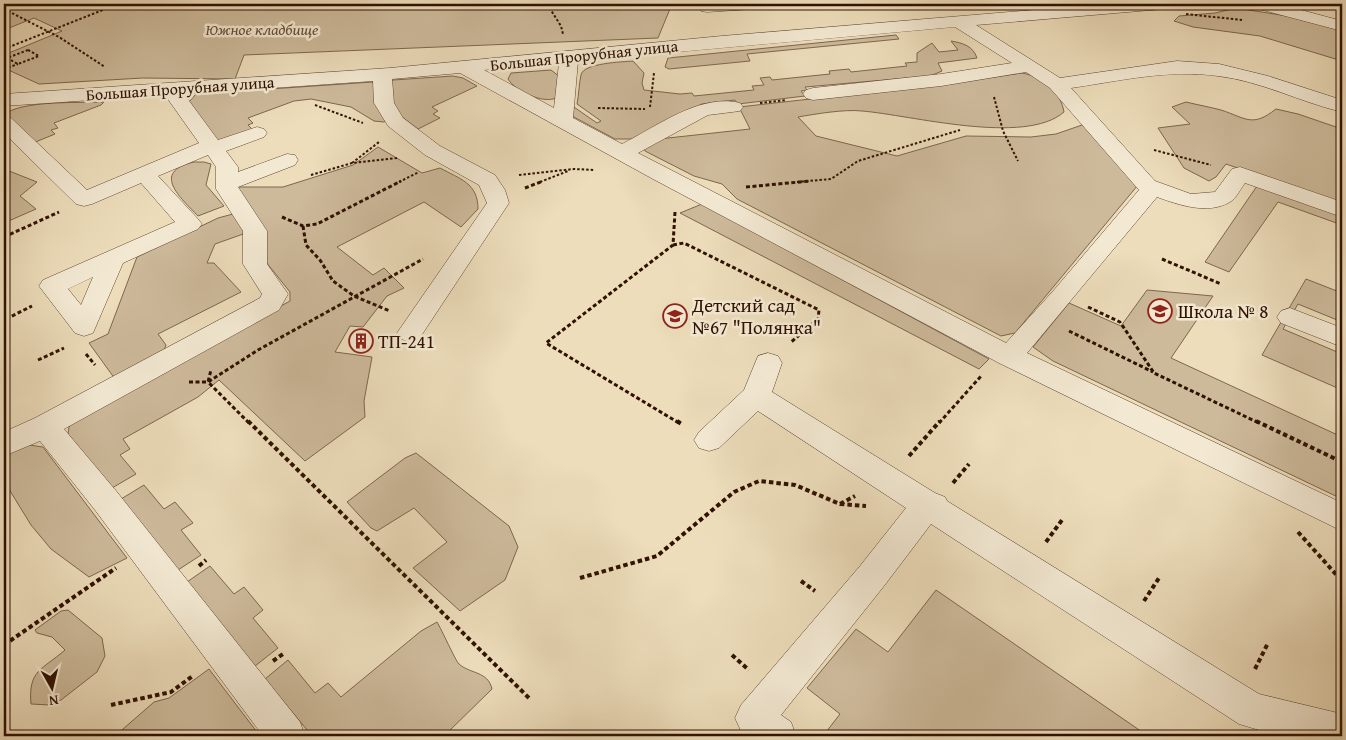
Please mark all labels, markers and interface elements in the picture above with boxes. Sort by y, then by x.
park label: Южное кладбище [205,17,319,41]
street label: Большая Прорубная улица [489,33,679,77]
street label: Большая Прорубная улица [85,69,275,107]
place label: Детский сад №67 "Полянка" [691,291,821,341]
place label: Школа № 8 [1178,297,1269,325]
school or university icon: Школа № 8 [1147,298,1173,324]
school or university icon: Детский сад №67 "Полянка" [662,303,688,329]
place label: ТП-241 [378,327,435,355]
building icon: ТП-241 [348,328,374,354]
north arrow [28,662,78,712]
text: N [47,690,60,712]

